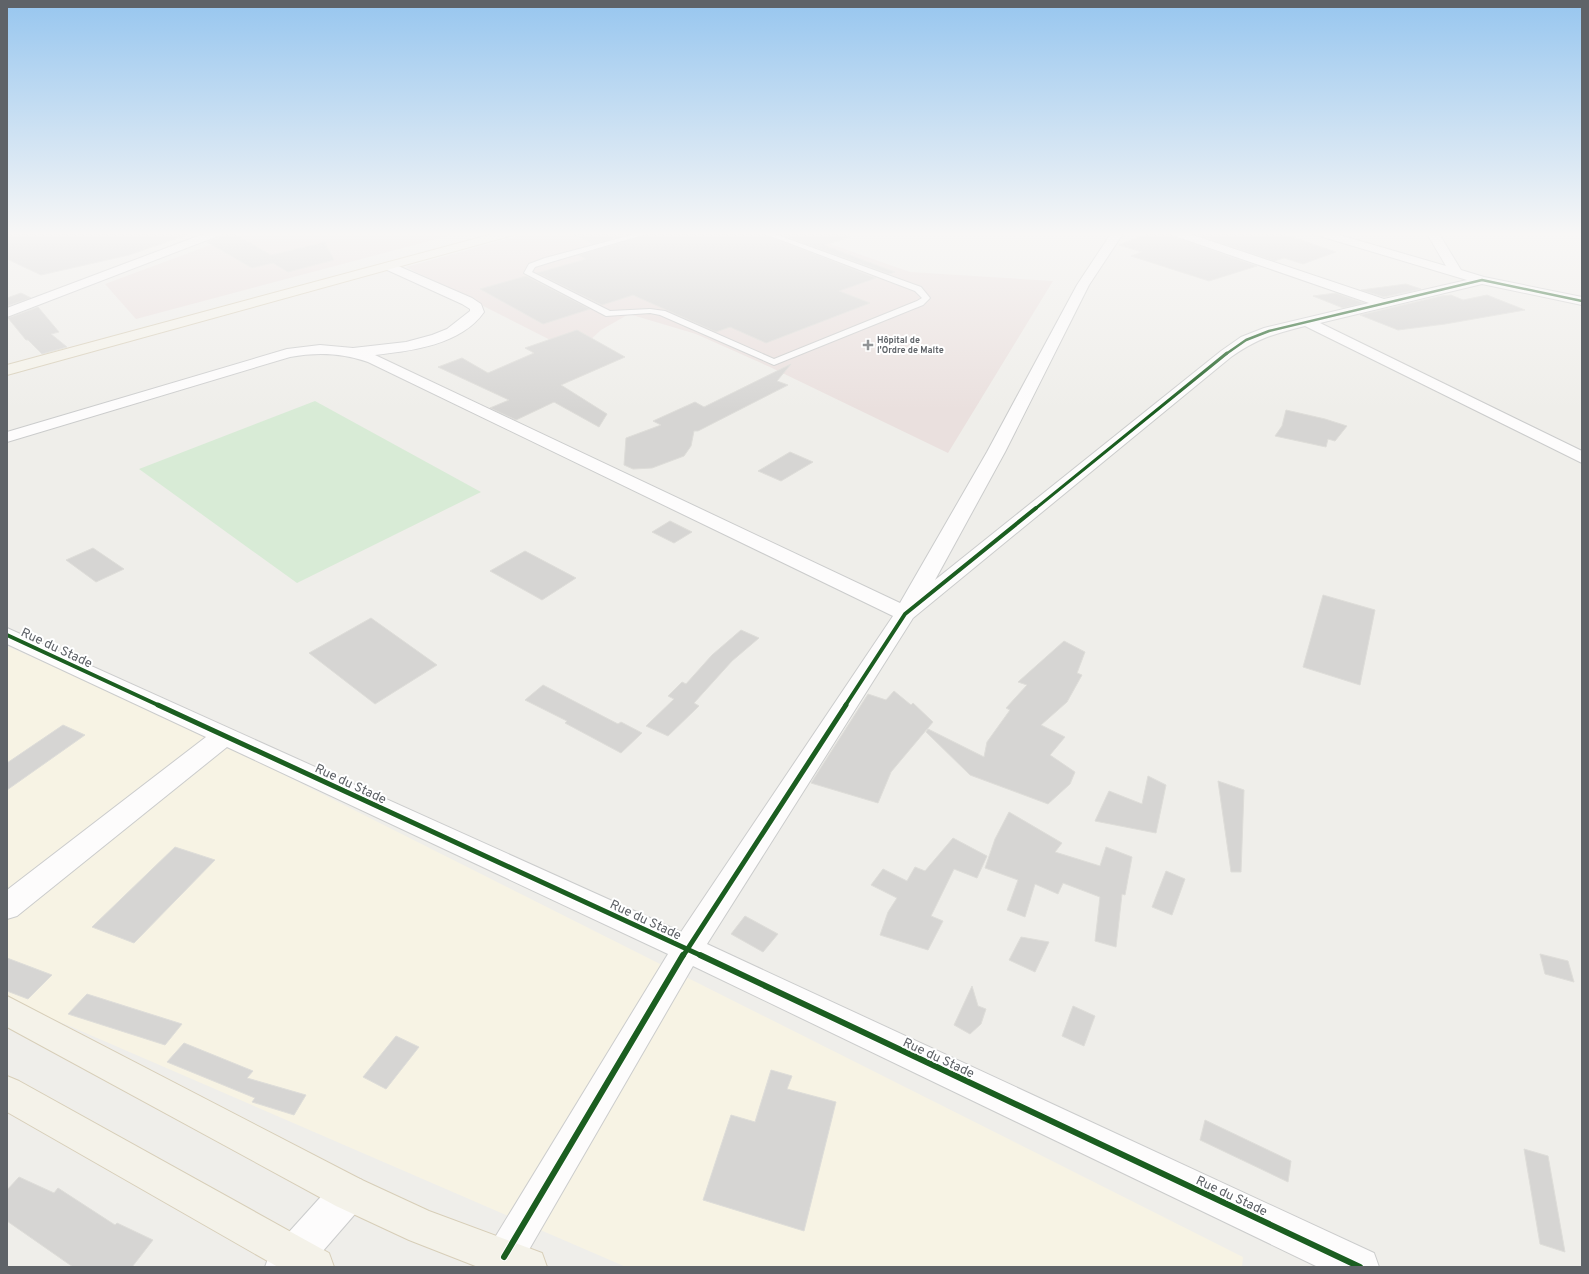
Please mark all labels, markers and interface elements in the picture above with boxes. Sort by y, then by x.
place label: Hôpital de l'Ordre de Malte [877,335,944,356]
marker: Hôpital de l'Ordre de Malte [862,339,874,351]
street label: Rue du Stade [18,625,95,672]
street label: Rue du Stade [312,761,389,808]
street label: Rue du Stade [607,897,684,944]
street label: Rue du Stade [900,1035,977,1082]
street label: Rue du Stade [1193,1173,1270,1220]

